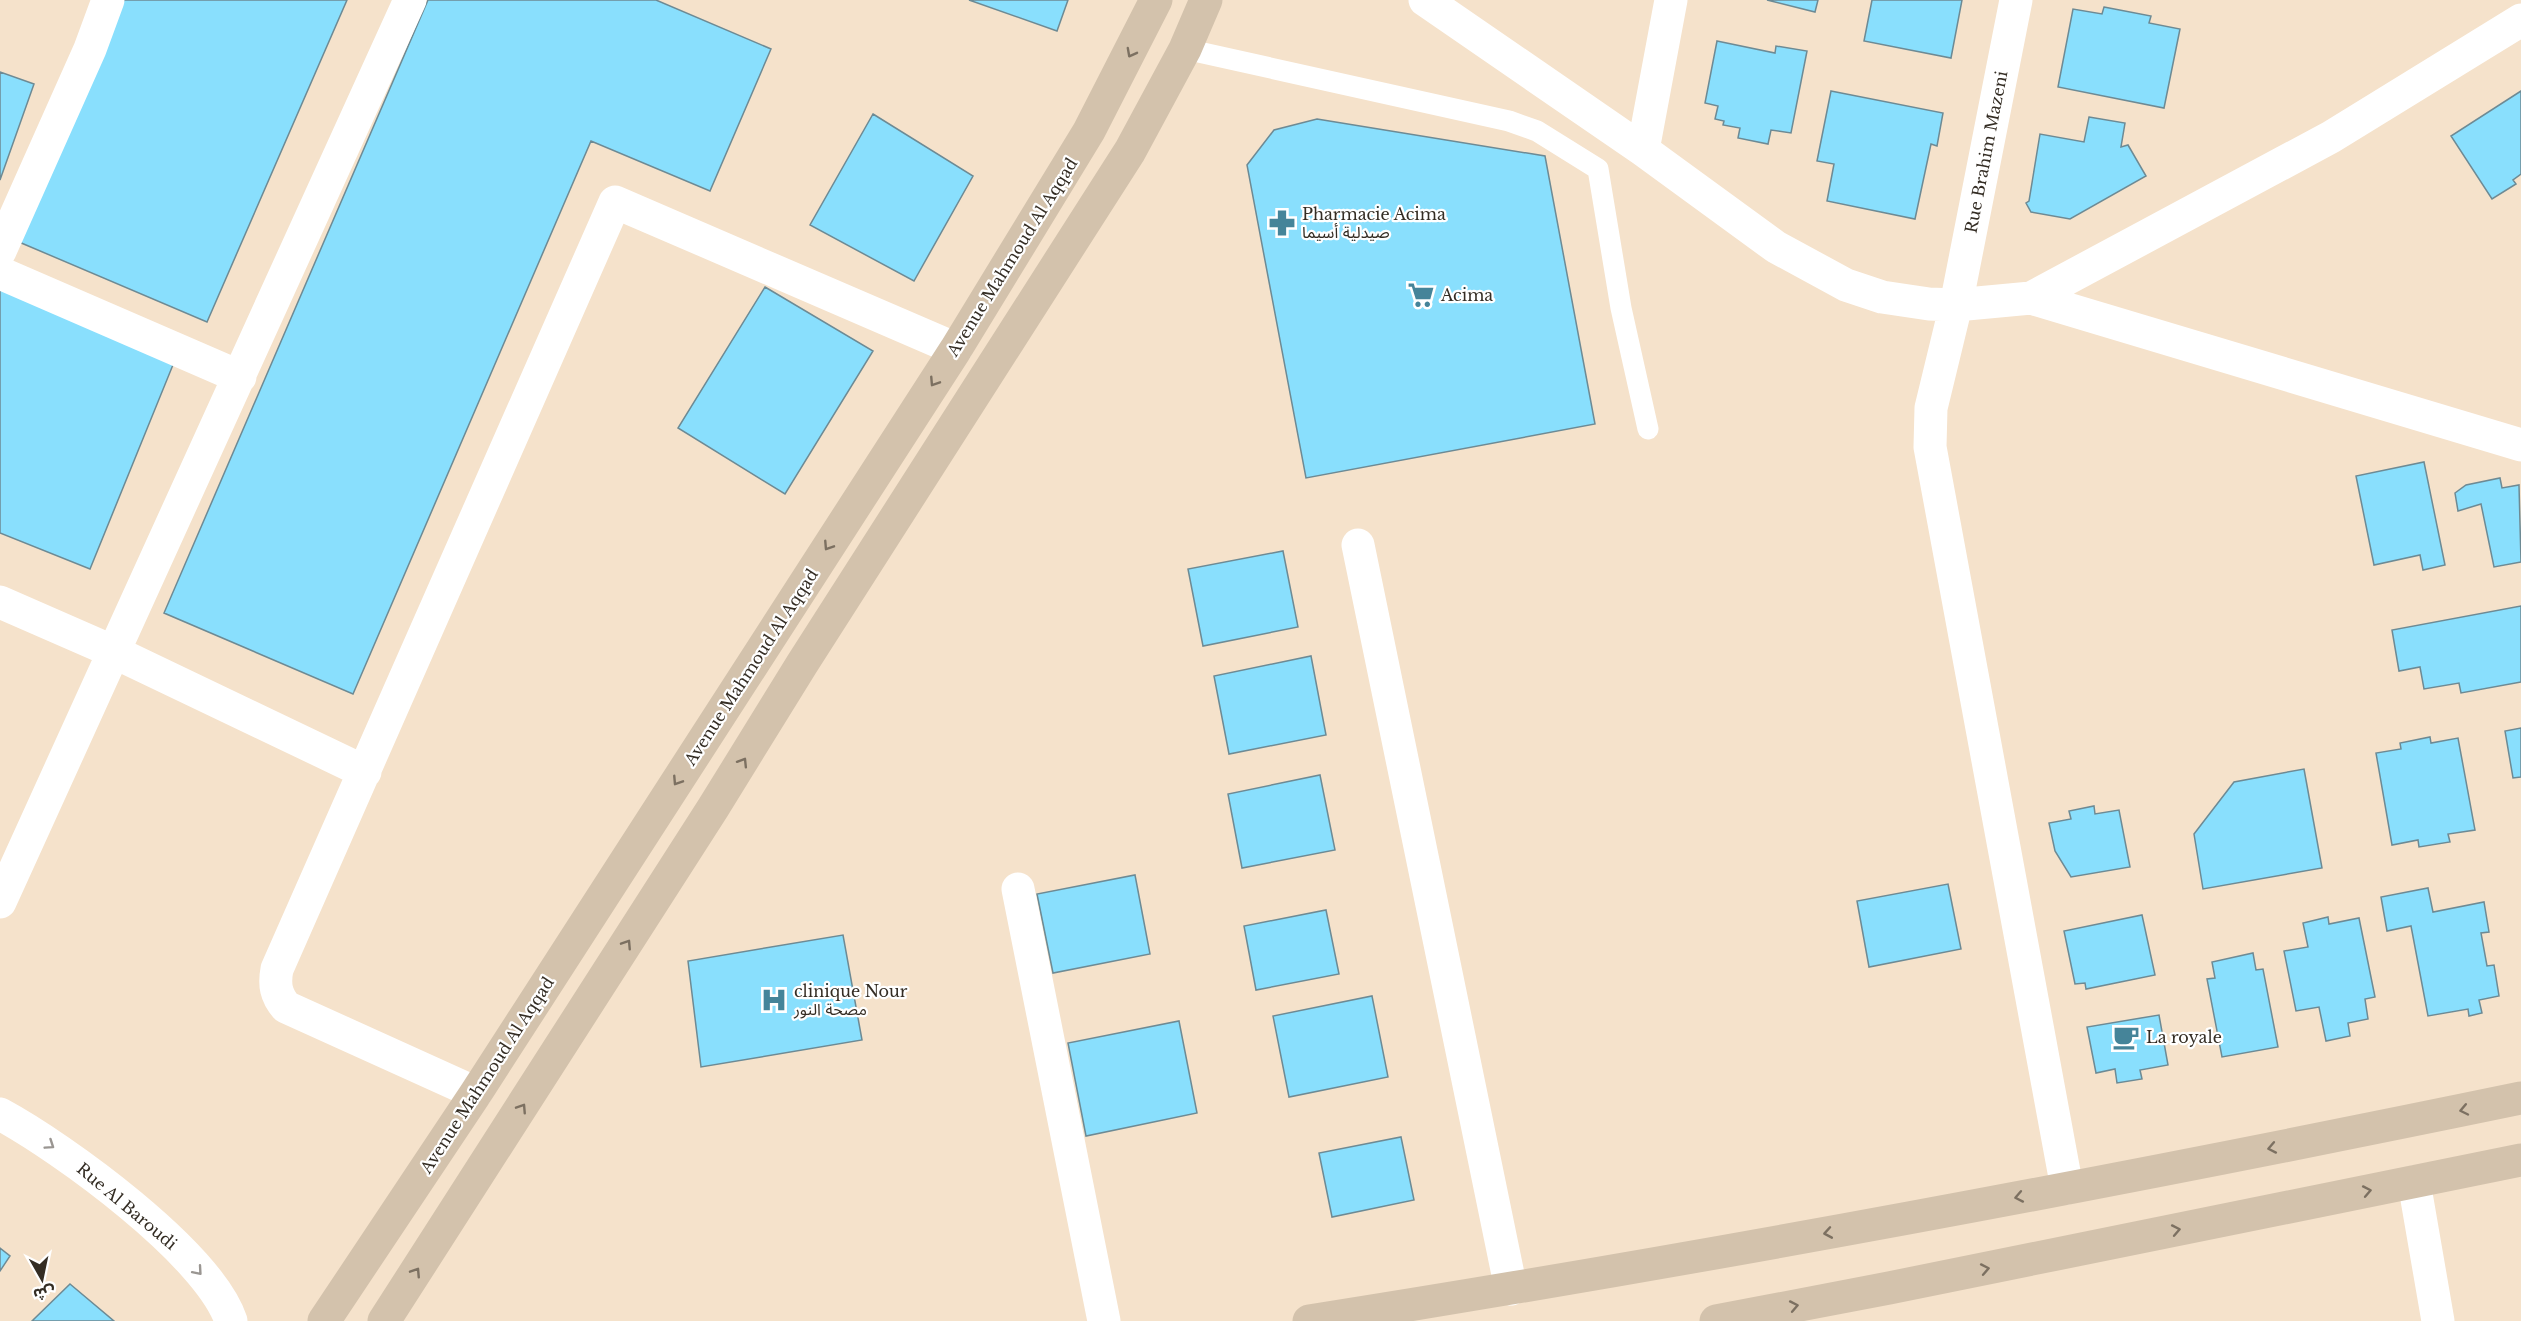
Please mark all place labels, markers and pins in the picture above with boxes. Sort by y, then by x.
place label: Pharmacie Acima صيدلية أسيما [1302,204,1446,242]
pharmacy icon: Pharmacie Acima صيدلية أسيما [1267,208,1297,238]
supermarket icon: Acima [1406,280,1436,310]
place label: Acima [1440,285,1493,305]
place label: clinique Nour مصحة النور [793,981,908,1019]
hospital icon: clinique Nour مصحة النور [759,985,789,1015]
cafe icon: La royale [2111,1022,2141,1052]
place label: La royale [2146,1027,2222,1047]

